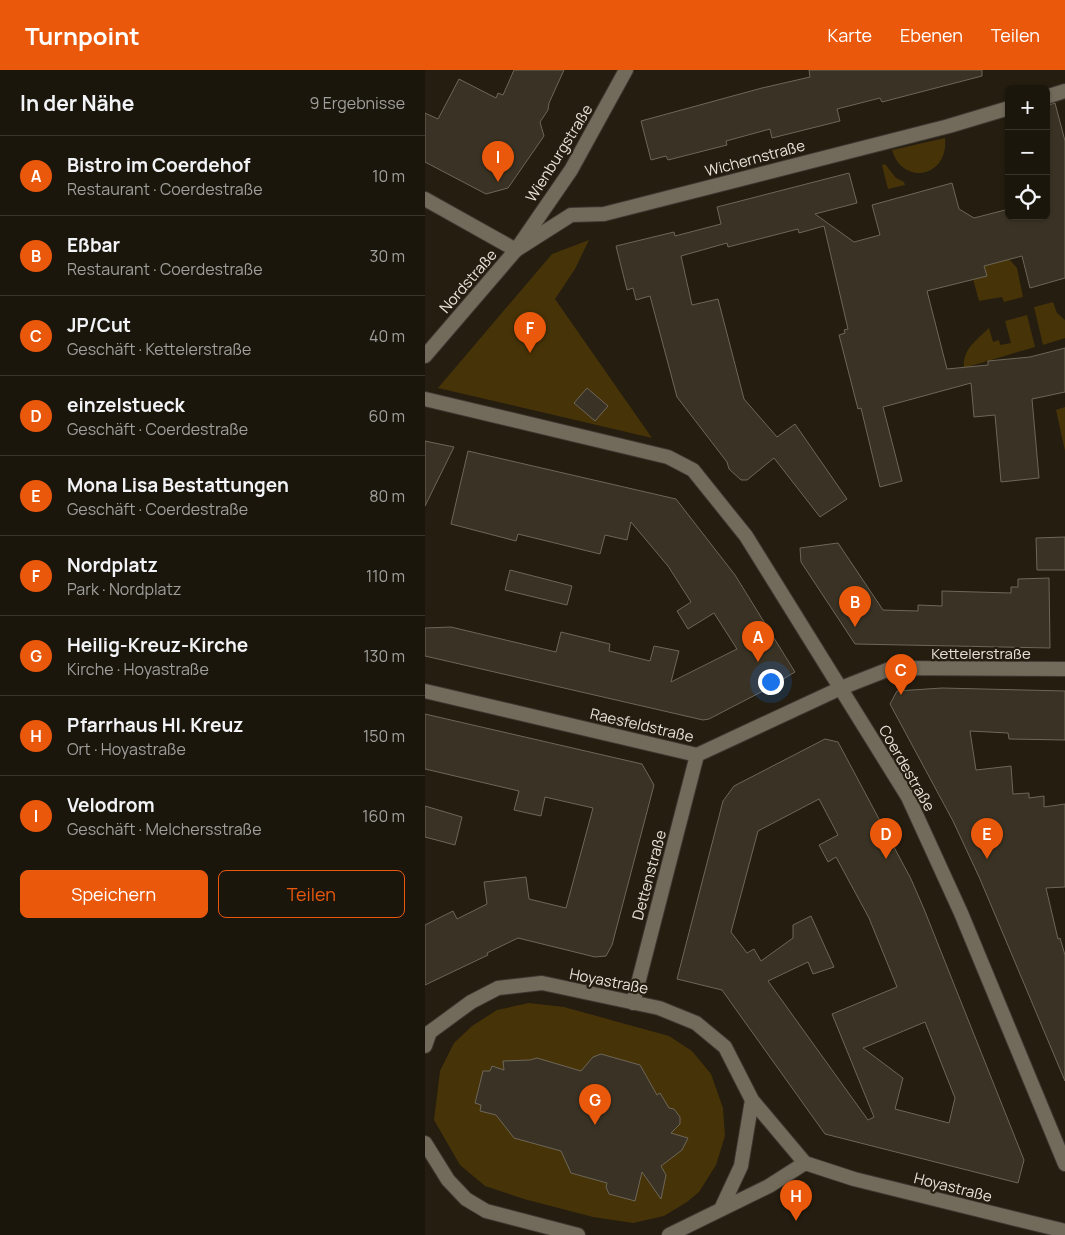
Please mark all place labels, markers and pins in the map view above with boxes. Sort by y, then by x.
pin: I [482,141,514,182]
pin: F [514,312,546,353]
pin: B [839,586,871,627]
pin: A [742,621,774,662]
pin: C [885,654,917,695]
pin: D [870,818,902,859]
pin: E [971,818,1003,859]
pin: G [579,1084,611,1125]
pin: H [780,1180,812,1221]

